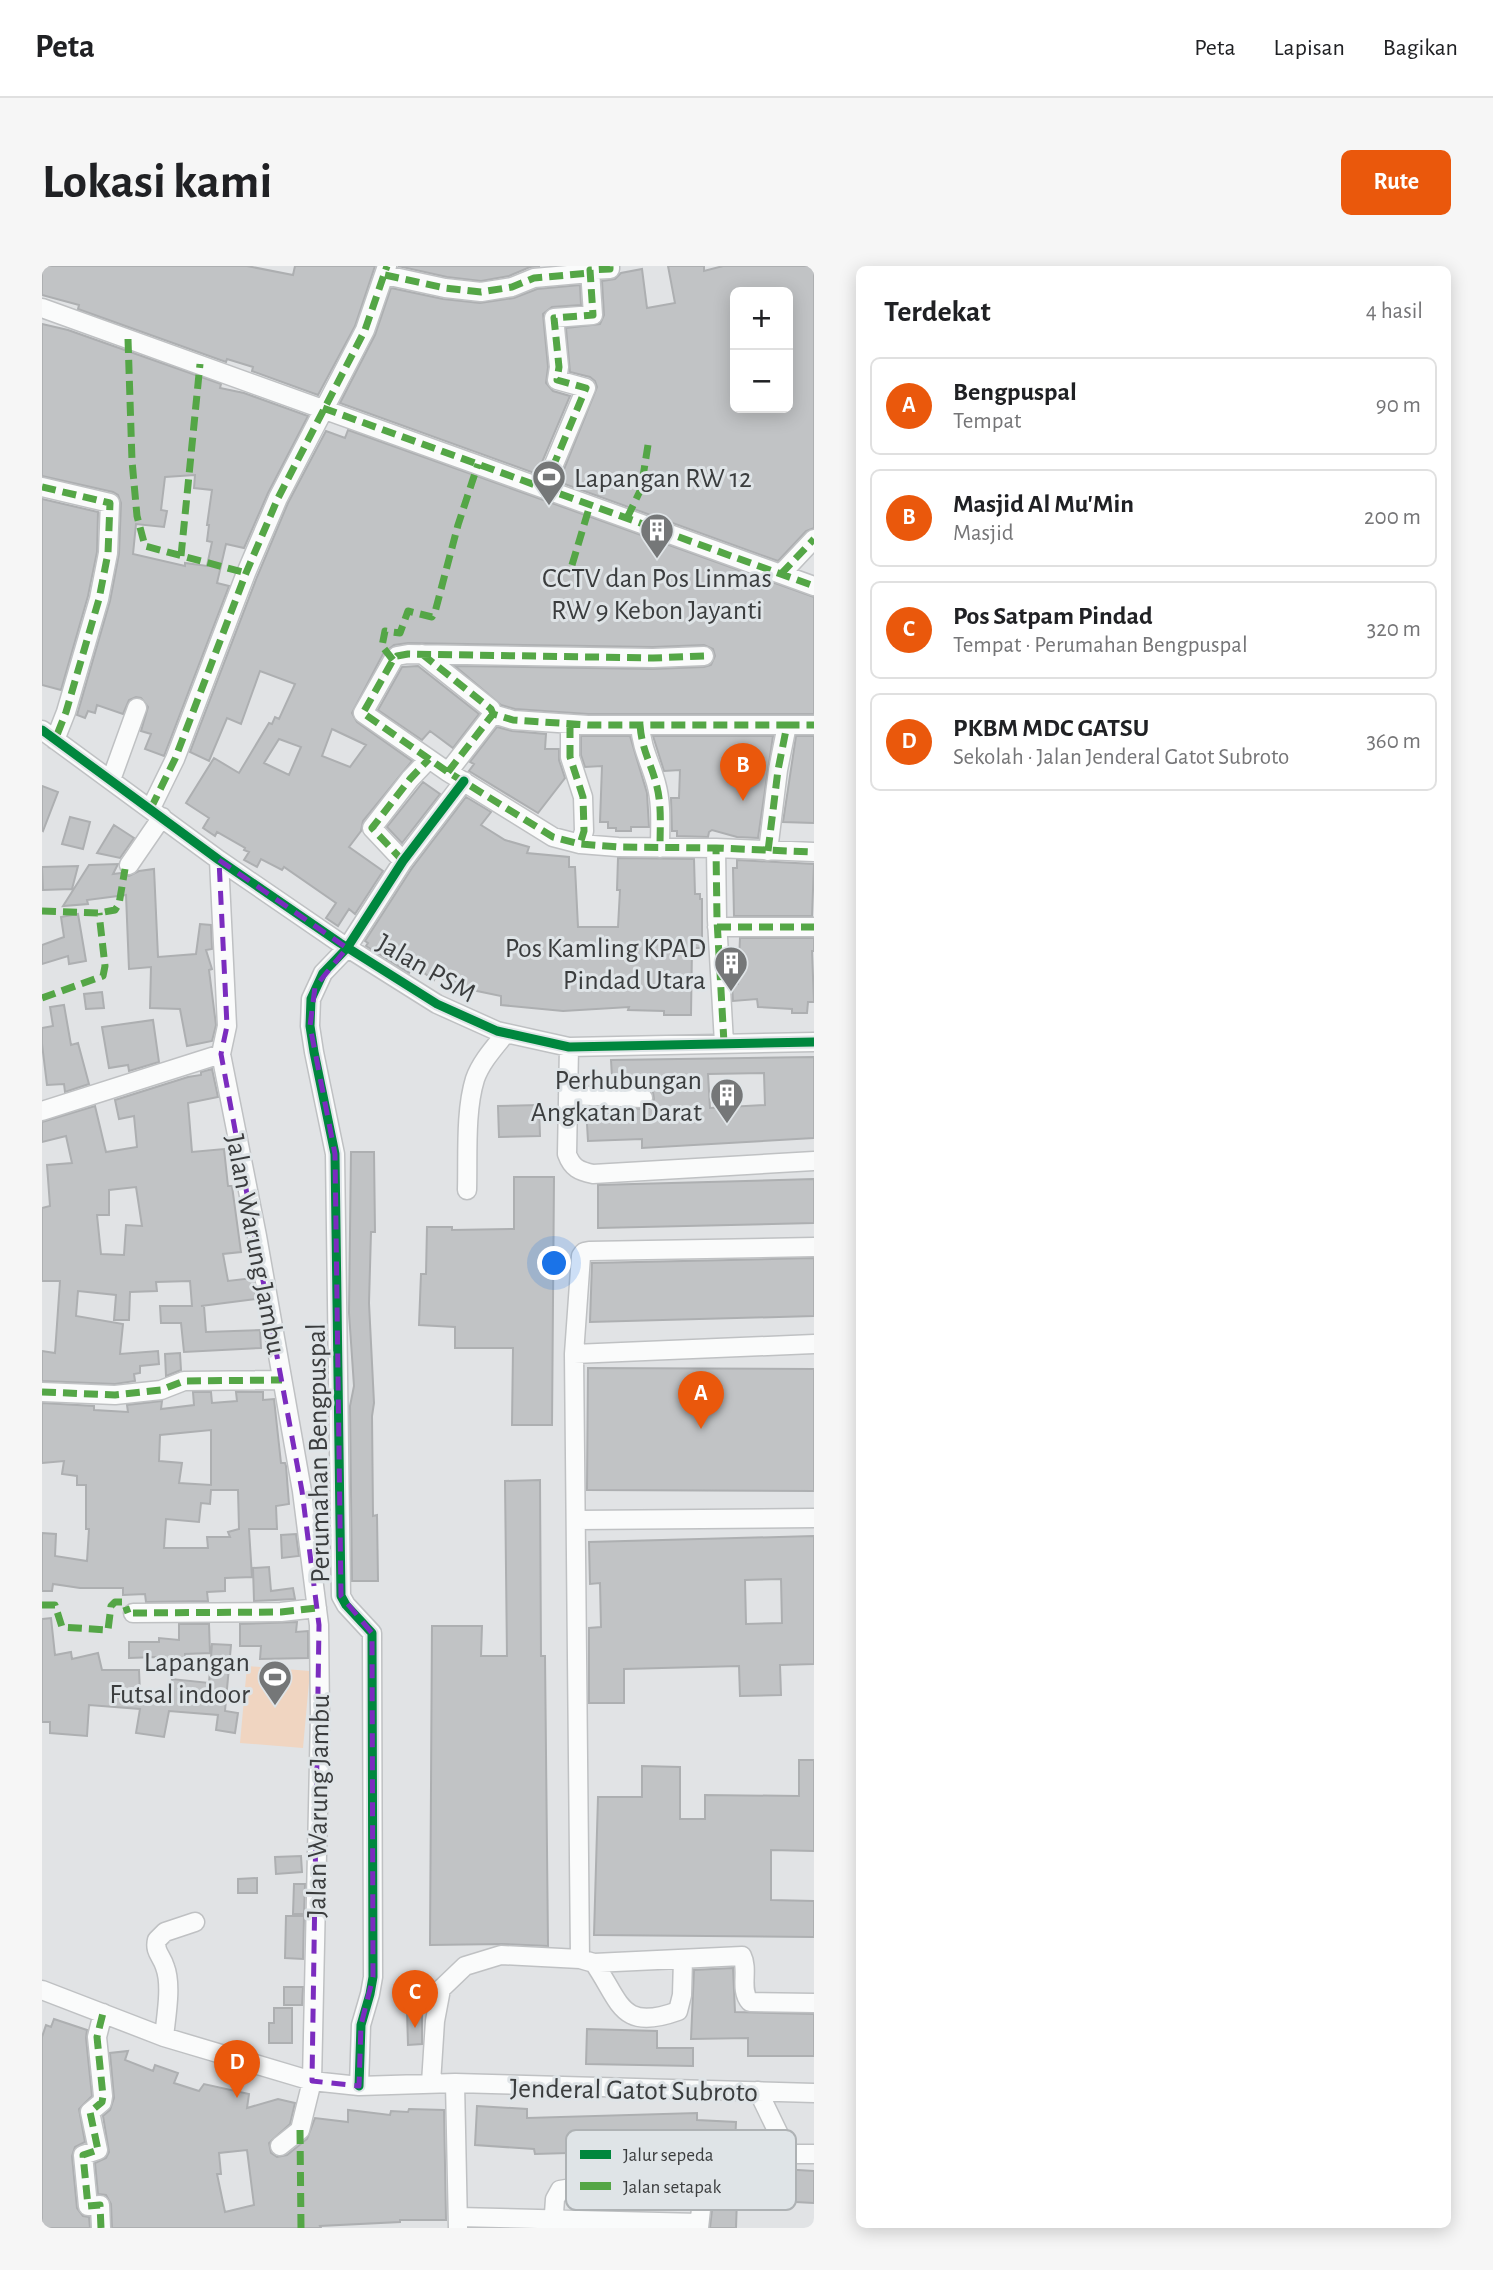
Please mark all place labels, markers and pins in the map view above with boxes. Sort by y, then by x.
sports icon: Lapangan RW 12 [530,458,568,507]
place label: Lapangan RW 12 [574,465,752,493]
building icon: CCTV dan Pos Linmas RW 9 Kebon Jayanti [638,511,676,560]
place label: CCTV dan Pos Linmas RW 9 Kebon Jayanti [542,565,772,625]
pin: B [720,743,766,801]
place label: Pos Kamling KPAD Pindad Utara [505,935,706,995]
building icon: Pos Kamling KPAD Pindad Utara [712,944,750,993]
place label: Perhubungan Angkatan Darat [531,1067,702,1127]
building icon: Perhubungan Angkatan Darat [708,1076,746,1125]
pin: A [678,1371,724,1429]
place label: Lapangan Futsal indoor [109,1649,250,1709]
sports icon: Lapangan Futsal indoor [256,1658,294,1707]
pin: C [392,1970,438,2028]
pin: D [214,2040,260,2098]

